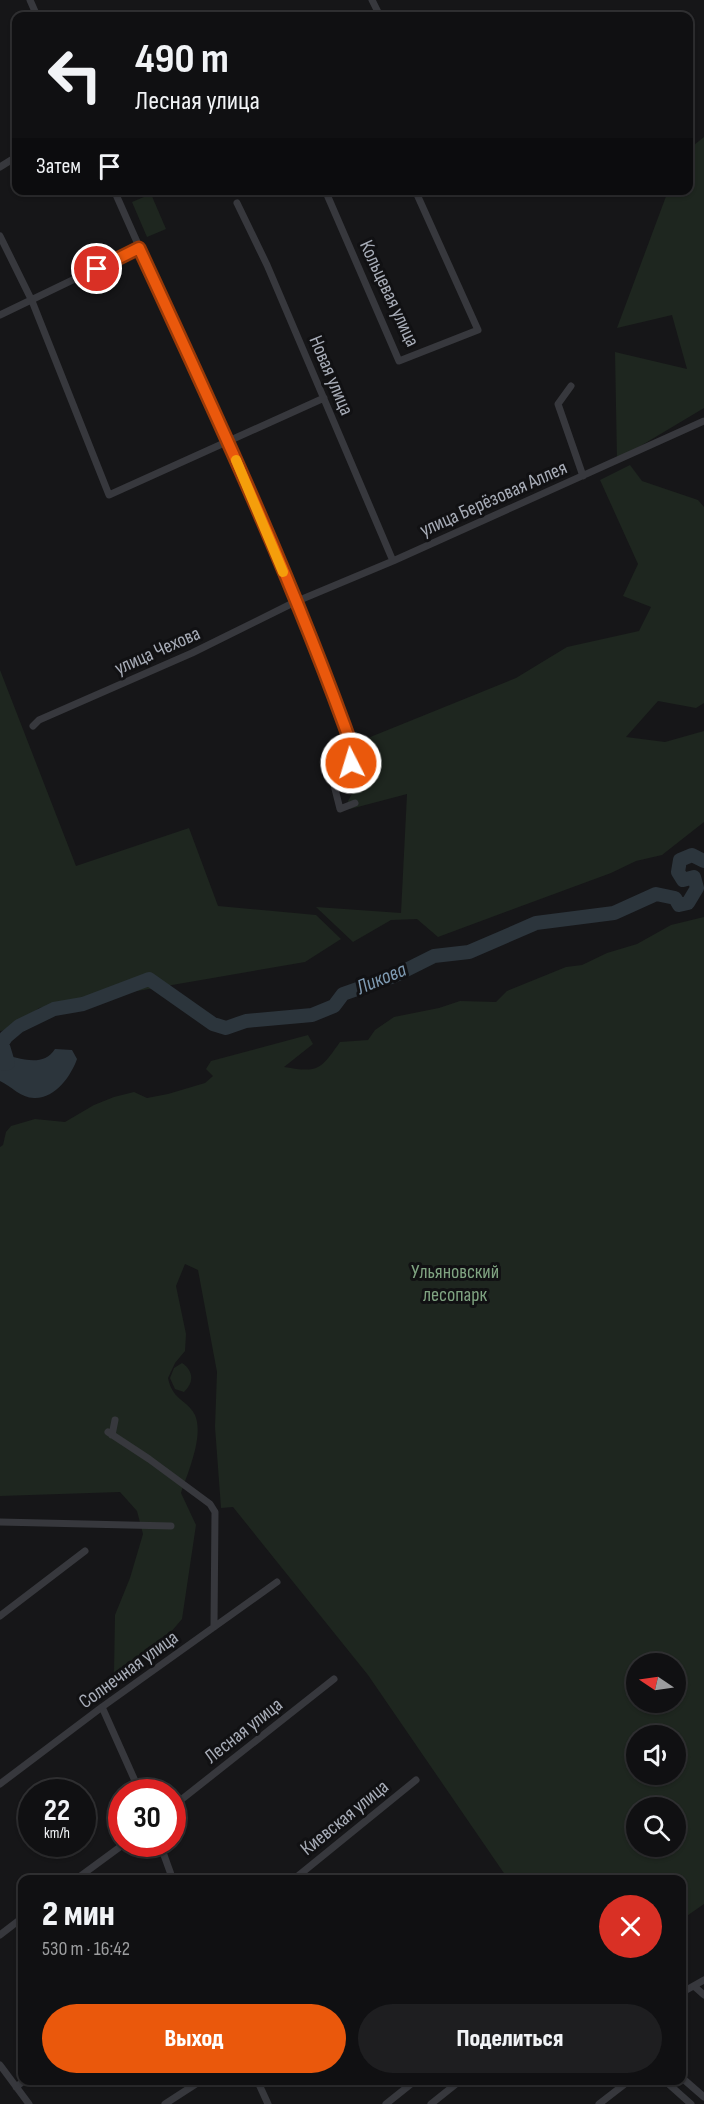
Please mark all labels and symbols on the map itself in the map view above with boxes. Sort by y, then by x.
street label: Кольцевая улица [354,236,424,351]
pin [71,243,122,294]
street label: Новая улица [304,332,359,419]
street label: улица Берёзовая Аллея [416,456,571,542]
street label: улица Чехова [111,621,204,680]
position arrow [319,731,383,795]
water label: Ликова [352,957,410,1000]
park label: Ульяновский лесопарк [411,1260,499,1307]
street label: Солнечная улица [74,1626,183,1714]
north arrow [626,1653,686,1713]
street label: Лесная улица [200,1693,287,1769]
street label: Киевская улица [296,1775,394,1861]
speed limit sign: 30 [108,1779,186,1857]

